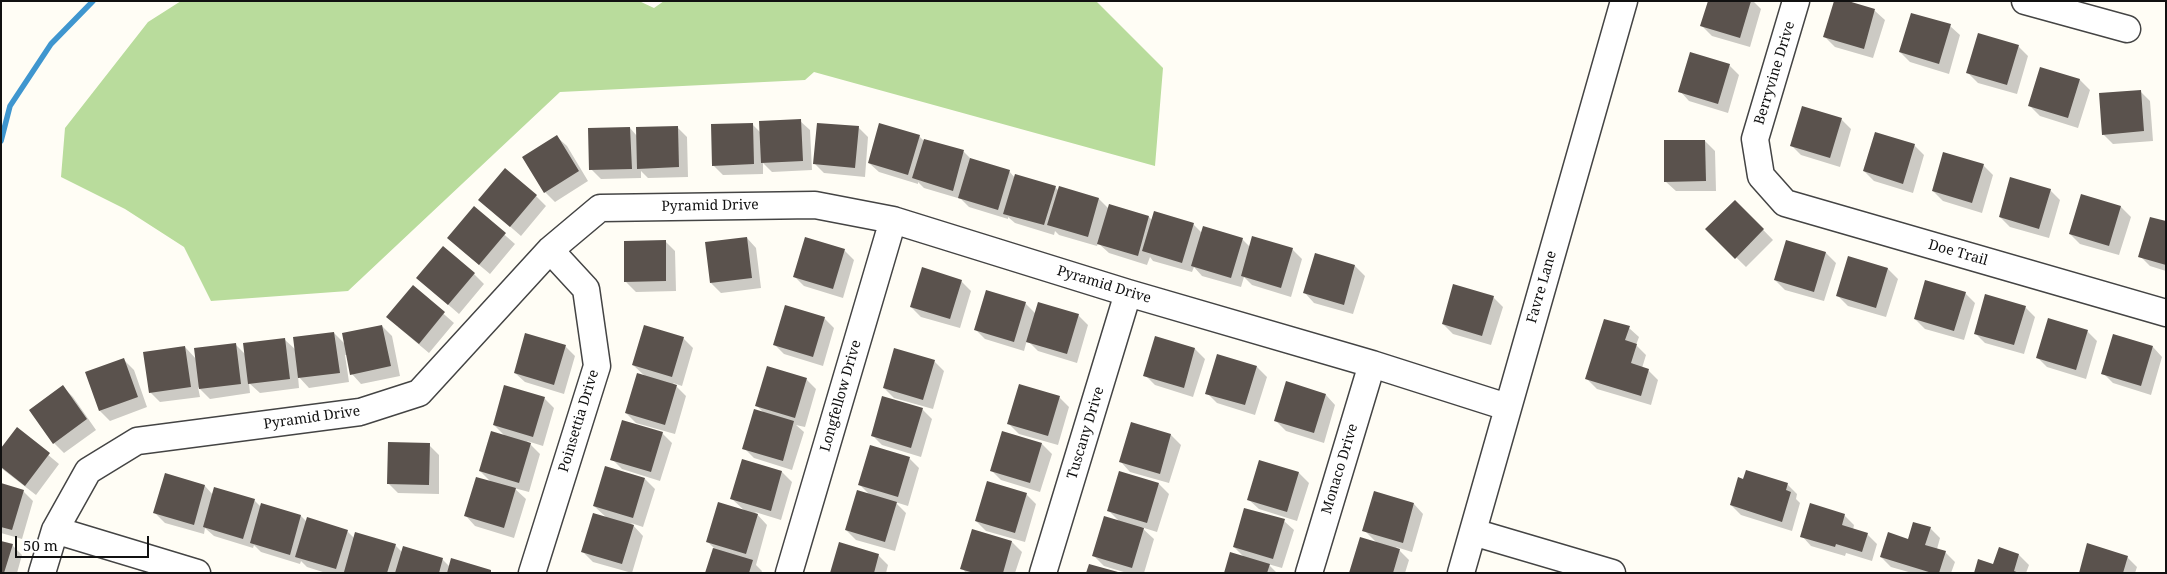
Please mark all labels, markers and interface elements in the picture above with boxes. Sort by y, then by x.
street label: Berryvine Drive [1751,19,1799,127]
street label: Pyramid Drive [661,197,759,215]
street label: Doe Trail [1926,237,1990,269]
street label: Favre Lane [1524,249,1560,325]
street label: Pyramid Drive [1055,263,1153,307]
street label: Longfellow Drive [817,338,865,454]
street label: Poinsettia Drive [555,368,603,474]
street label: Tuscany Drive [1064,385,1108,481]
street label: Pyramid Drive [263,403,361,433]
street label: Monaco Drive [1318,422,1362,516]
scale bar [18,526,151,558]
text: 50 m [23,535,58,555]

